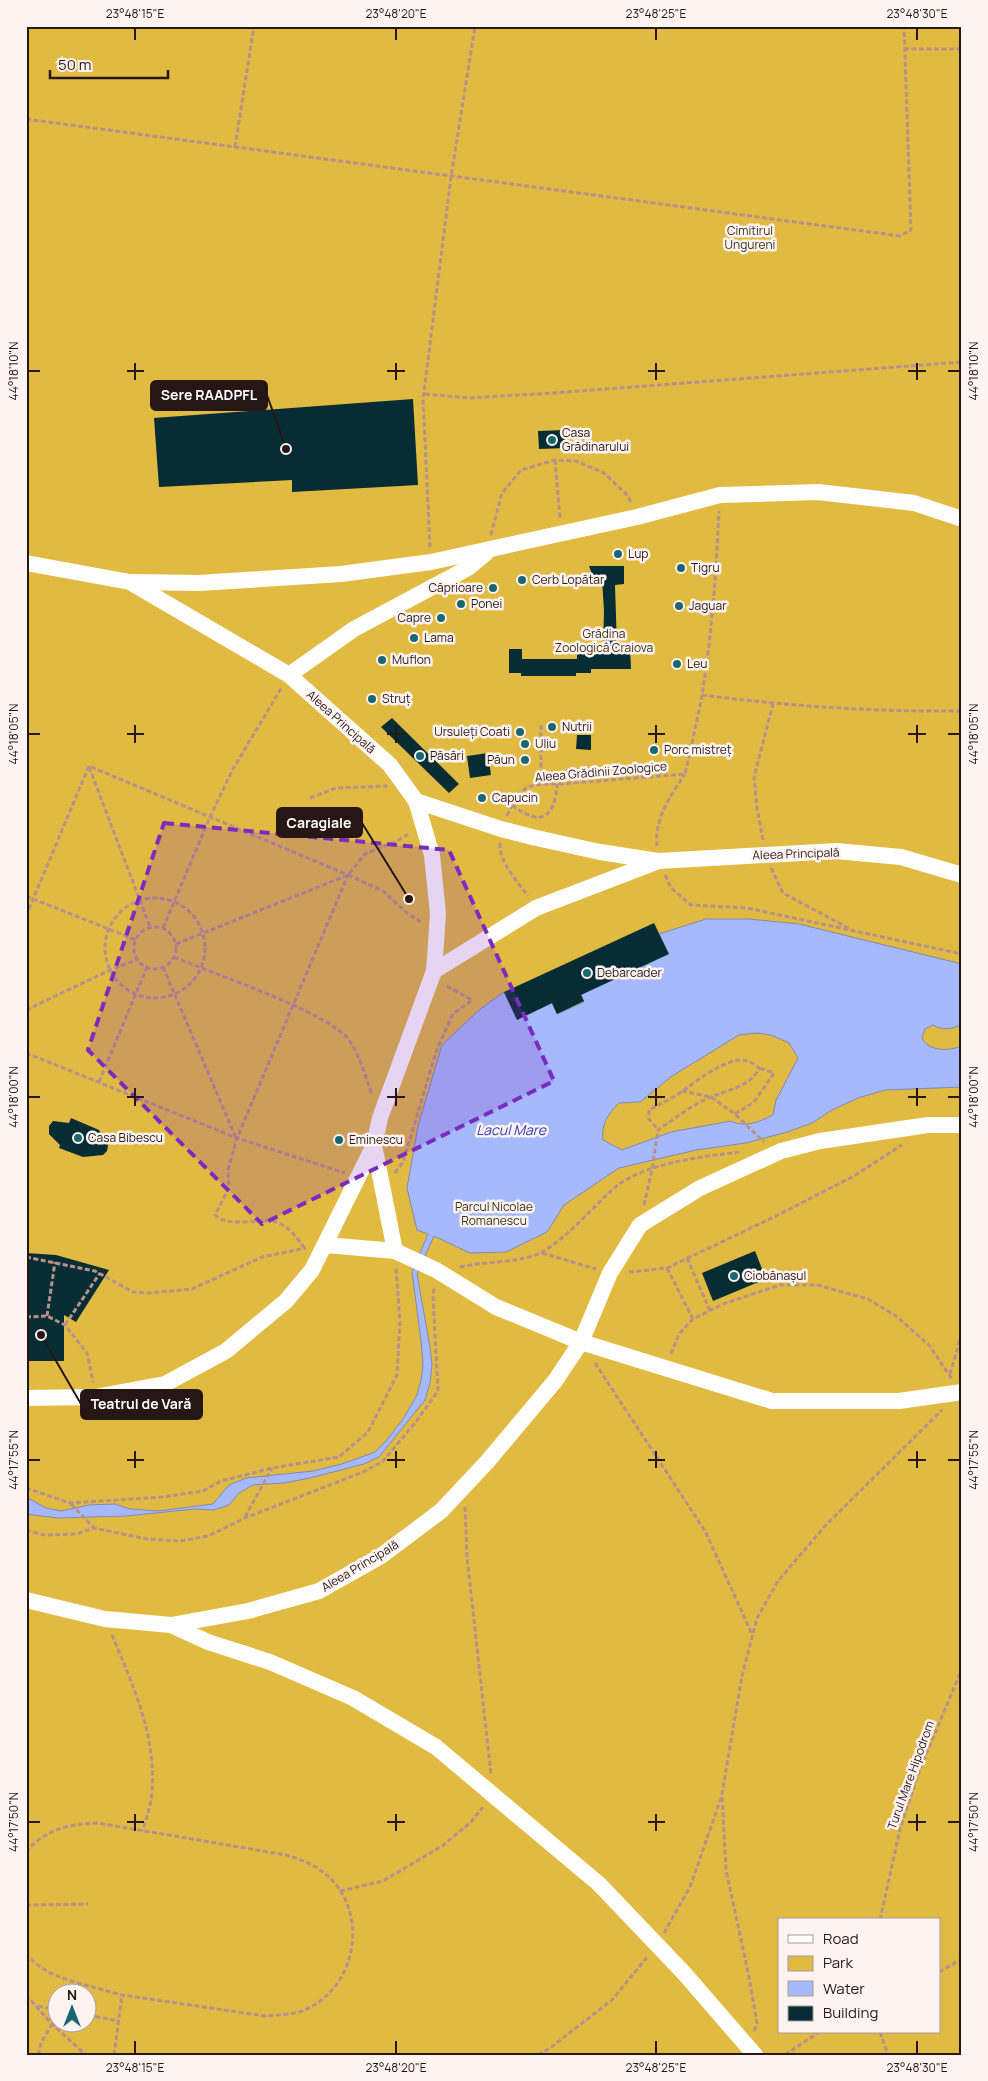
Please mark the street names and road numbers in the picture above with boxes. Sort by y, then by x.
street label: Aleea Principală [303,686,379,757]
street label: Aleea Grădinii Zoologice [534,757,668,786]
street label: Aleea Principală [752,843,840,864]
street label: Aleea Principală [318,1536,402,1595]
street label: Turul Mare Hipodrom [883,1718,938,1832]

